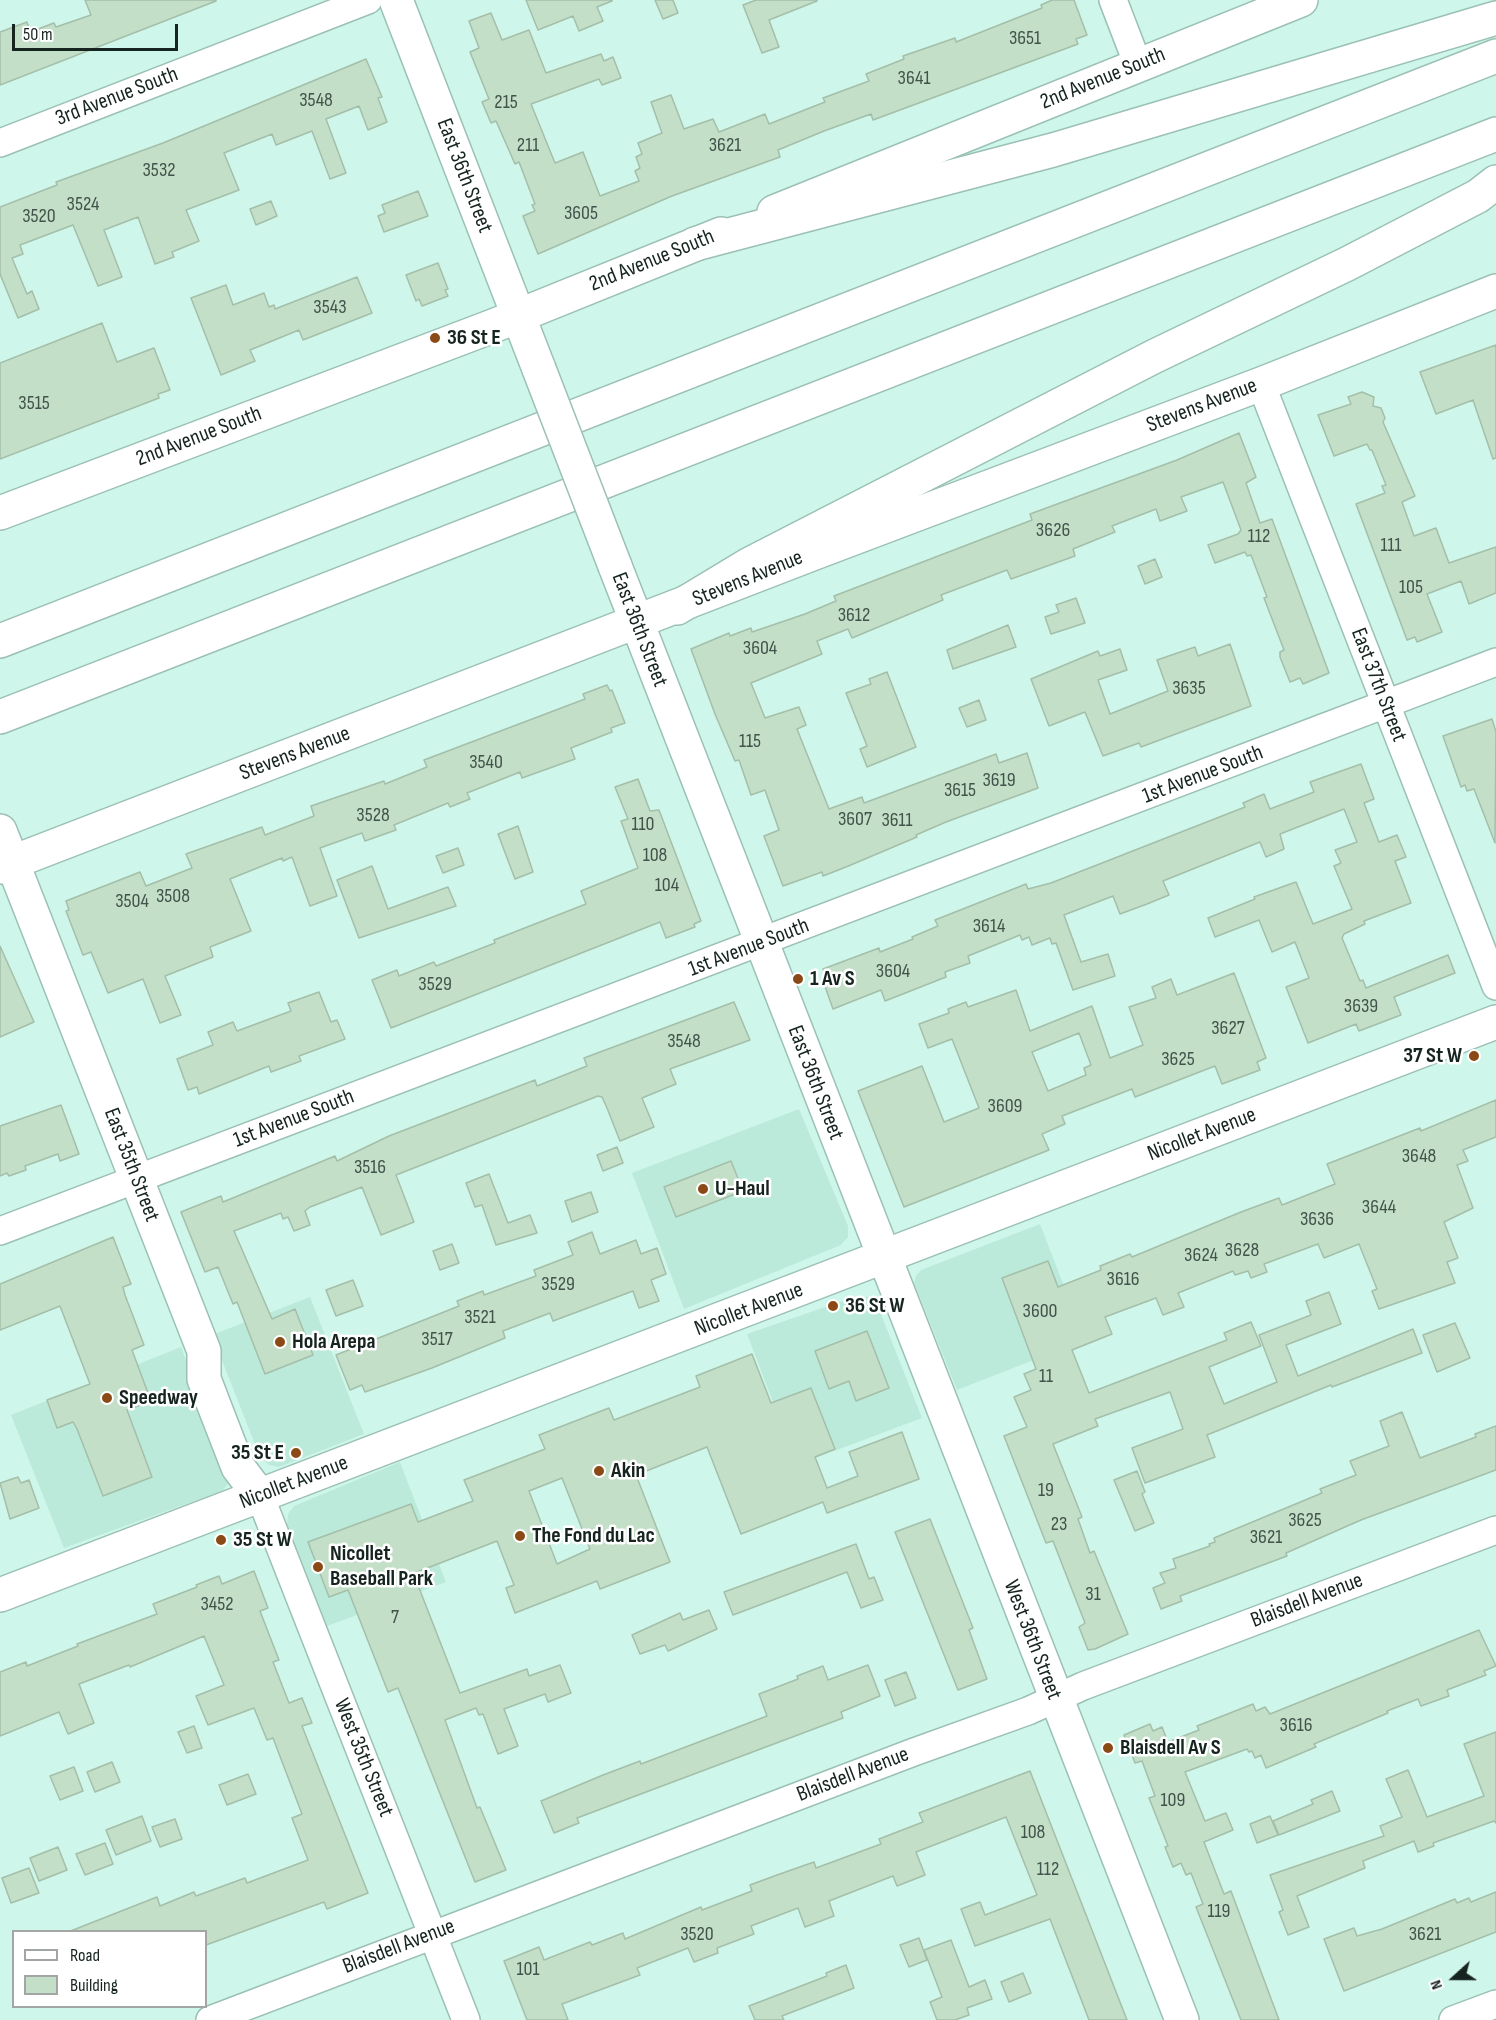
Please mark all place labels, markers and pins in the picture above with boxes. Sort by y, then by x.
place label: 36 St E [447,325,501,351]
marker: 36 St E [428,331,442,345]
place label: 1 Av S [810,966,855,992]
marker: 1 Av S [791,972,805,986]
place label: 37 St W [1403,1043,1462,1069]
marker: 37 St W [1467,1049,1481,1063]
place label: U-Haul [715,1176,770,1202]
marker: U-Haul [696,1182,710,1196]
place label: 36 St W [845,1293,905,1319]
marker: 36 St W [826,1299,840,1313]
place label: Hola Arepa [292,1329,375,1355]
marker: Hola Arepa [273,1335,287,1349]
place label: Speedway [119,1385,198,1411]
marker: Speedway [100,1391,114,1405]
place label: 35 St E [231,1440,284,1466]
marker: 35 St E [289,1446,303,1460]
place label: Akin [611,1458,645,1484]
marker: Akin [592,1464,606,1478]
place label: The Fond du Lac [532,1523,655,1549]
place label: 35 St W [233,1527,292,1553]
marker: The Fond du Lac [513,1529,527,1543]
marker: 35 St W [214,1533,228,1547]
place label: Nicollet Baseball Park [330,1541,433,1592]
marker: Nicollet Baseball Park [311,1560,325,1574]
place label: Blaisdell Av S [1120,1735,1221,1761]
marker: Blaisdell Av S [1101,1741,1115,1755]

